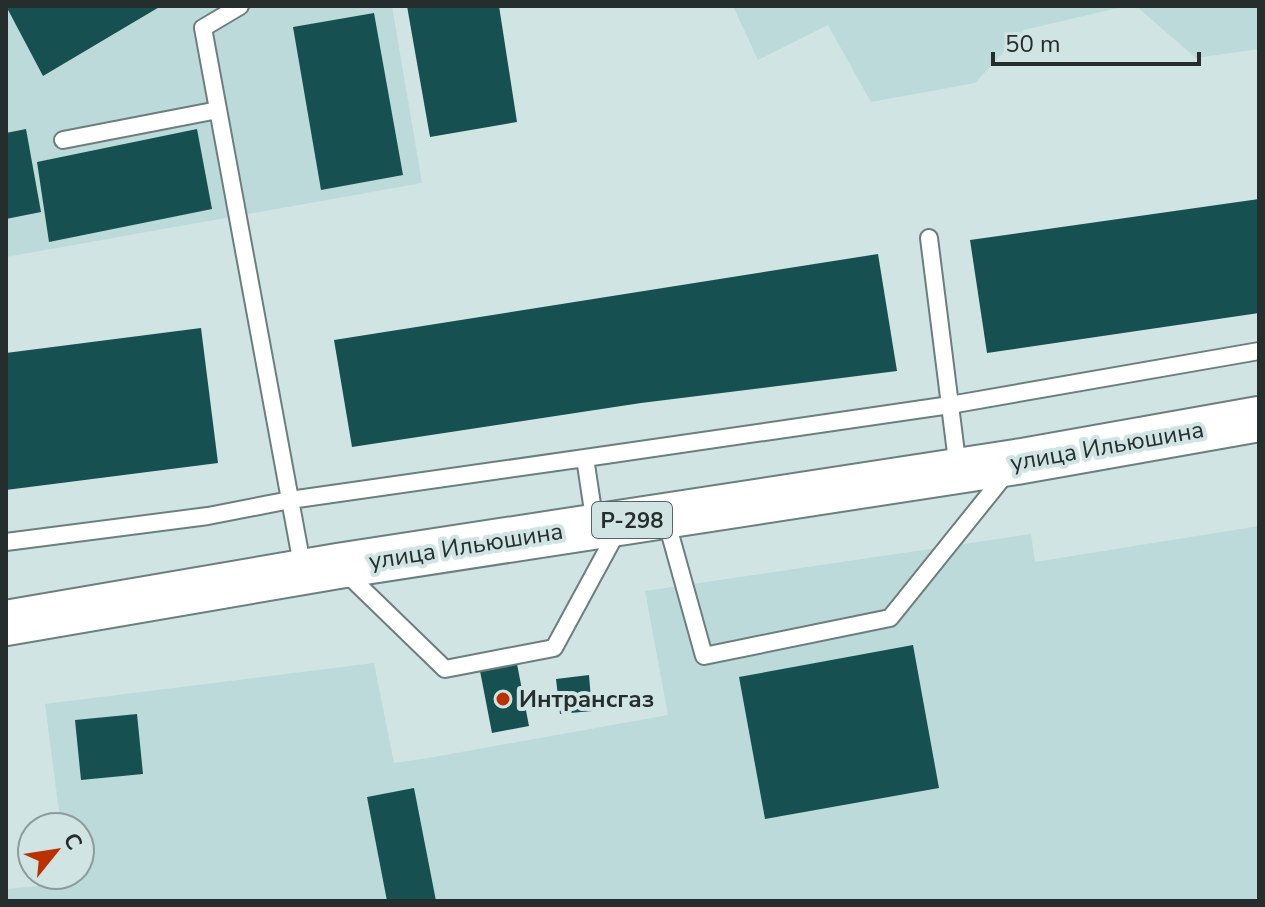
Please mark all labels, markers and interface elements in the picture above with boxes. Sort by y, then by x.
scale bar [993,16,1199,66]
text: 50 m [1005,28,1061,60]
street label: улица Ильюшина [1008,413,1206,479]
road number: Р-298 [592,502,672,538]
street label: улица Ильюшина [367,515,565,577]
place label: Интрансгаз [519,683,654,715]
marker: Интрансгаз [494,690,512,708]
north arrow [16,811,96,891]
text: С [56,828,89,856]

